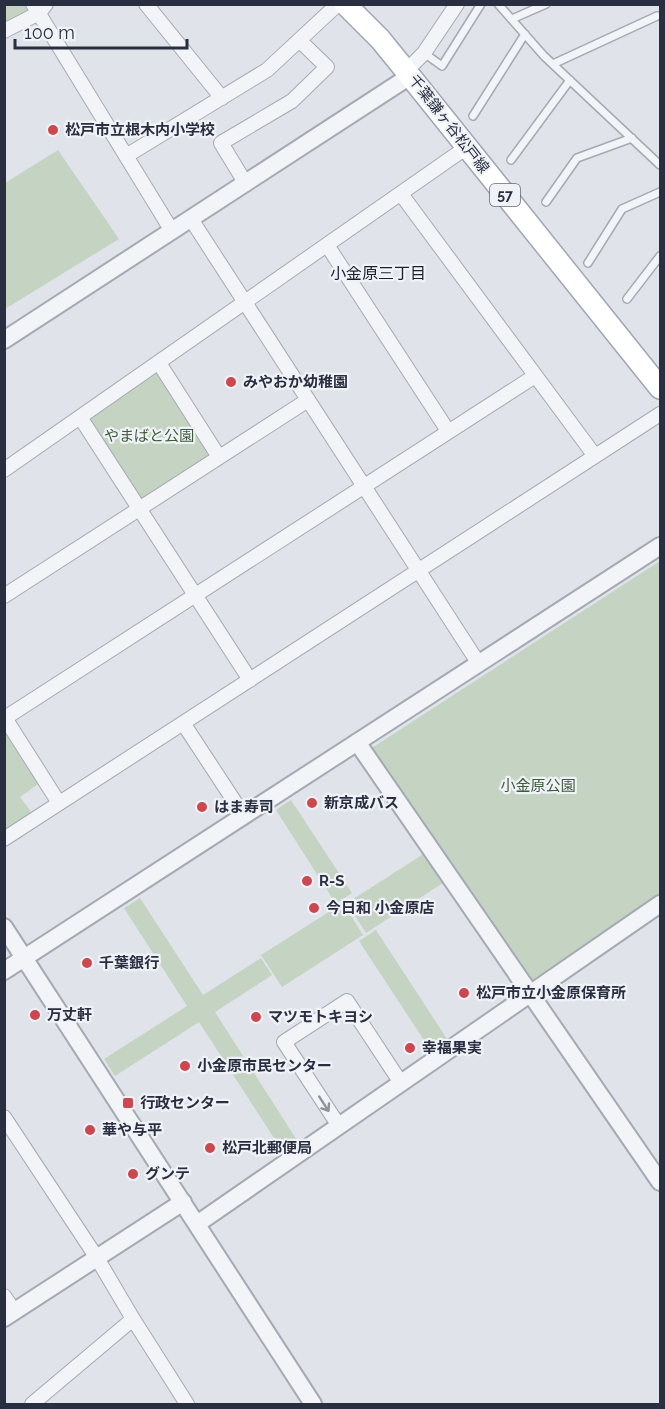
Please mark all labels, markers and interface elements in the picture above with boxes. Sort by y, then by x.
scale bar [15,12,188,50]
text: 100 m [24,22,75,43]
street label: 千葉鎌ヶ谷松戸線 [405,71,493,177]
place label: 松戸市立根木内小学校 [65,121,215,139]
marker: 松戸市立根木内小学校 [46,123,60,137]
road number: 57 [490,184,520,206]
district label: 小金原三丁目 [330,264,426,283]
place label: みやおか幼稚園 [243,373,348,391]
marker: みやおか幼稚園 [224,375,238,389]
park label: やまばと公園 [104,427,194,445]
park label: 小金原公園 [500,777,576,795]
place label: 新京成バス [324,794,399,812]
marker: 新京成バス [305,796,319,810]
place label: はま寿司 [214,798,274,816]
marker: はま寿司 [195,800,209,814]
place label: R-S [319,872,344,890]
marker: R-S [300,874,314,888]
place label: 今日和 小金原店 [326,899,435,917]
marker: 今日和 小金原店 [307,901,321,915]
place label: 千葉銀行 [99,954,159,972]
marker: 千葉銀行 [80,956,94,970]
place label: 松戸市立小金原保育所 [476,984,626,1002]
marker: 松戸市立小金原保育所 [457,986,471,1000]
place label: 万丈軒 [47,1006,92,1024]
marker: 万丈軒 [28,1008,42,1022]
place label: マツモトキヨシ [268,1008,373,1026]
marker: マツモトキヨシ [249,1010,263,1024]
place label: 幸福果実 [422,1039,482,1057]
marker: 幸福果実 [403,1041,417,1055]
place label: 小金原市民センター [197,1057,332,1075]
marker: 小金原市民センター [178,1059,192,1073]
place label: 行政センター [140,1094,230,1112]
one-way arrow [319,1095,331,1112]
marker: 行政センター [121,1096,135,1110]
place label: 華や与平 [102,1121,162,1139]
marker: 華や与平 [83,1123,97,1137]
place label: 松戸北郵便局 [222,1139,312,1157]
marker: 松戸北郵便局 [203,1141,217,1155]
place label: グンテ [145,1165,190,1183]
marker: グンテ [126,1167,140,1181]

